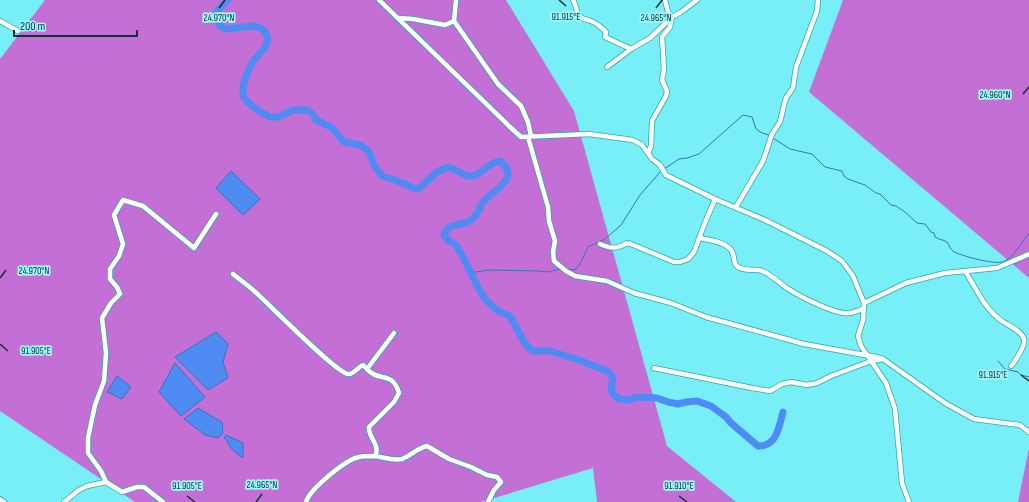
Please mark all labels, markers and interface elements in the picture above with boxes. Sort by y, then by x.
text: 91.915°E [552,11,580,23]
scale bar [14,12,137,38]
text: 24.970°N [204,12,234,24]
text: 24.965°N [641,12,671,24]
text: 200 m [20,19,46,34]
text: 24.960°N [979,89,1011,101]
text: 24.970°N [19,265,49,277]
text: 91.905°E [21,345,51,357]
text: 91.915°E [979,369,1007,381]
text: 24.965°N [247,479,277,491]
text: 91.905°E [172,480,202,492]
text: 91.910°E [664,480,694,492]

